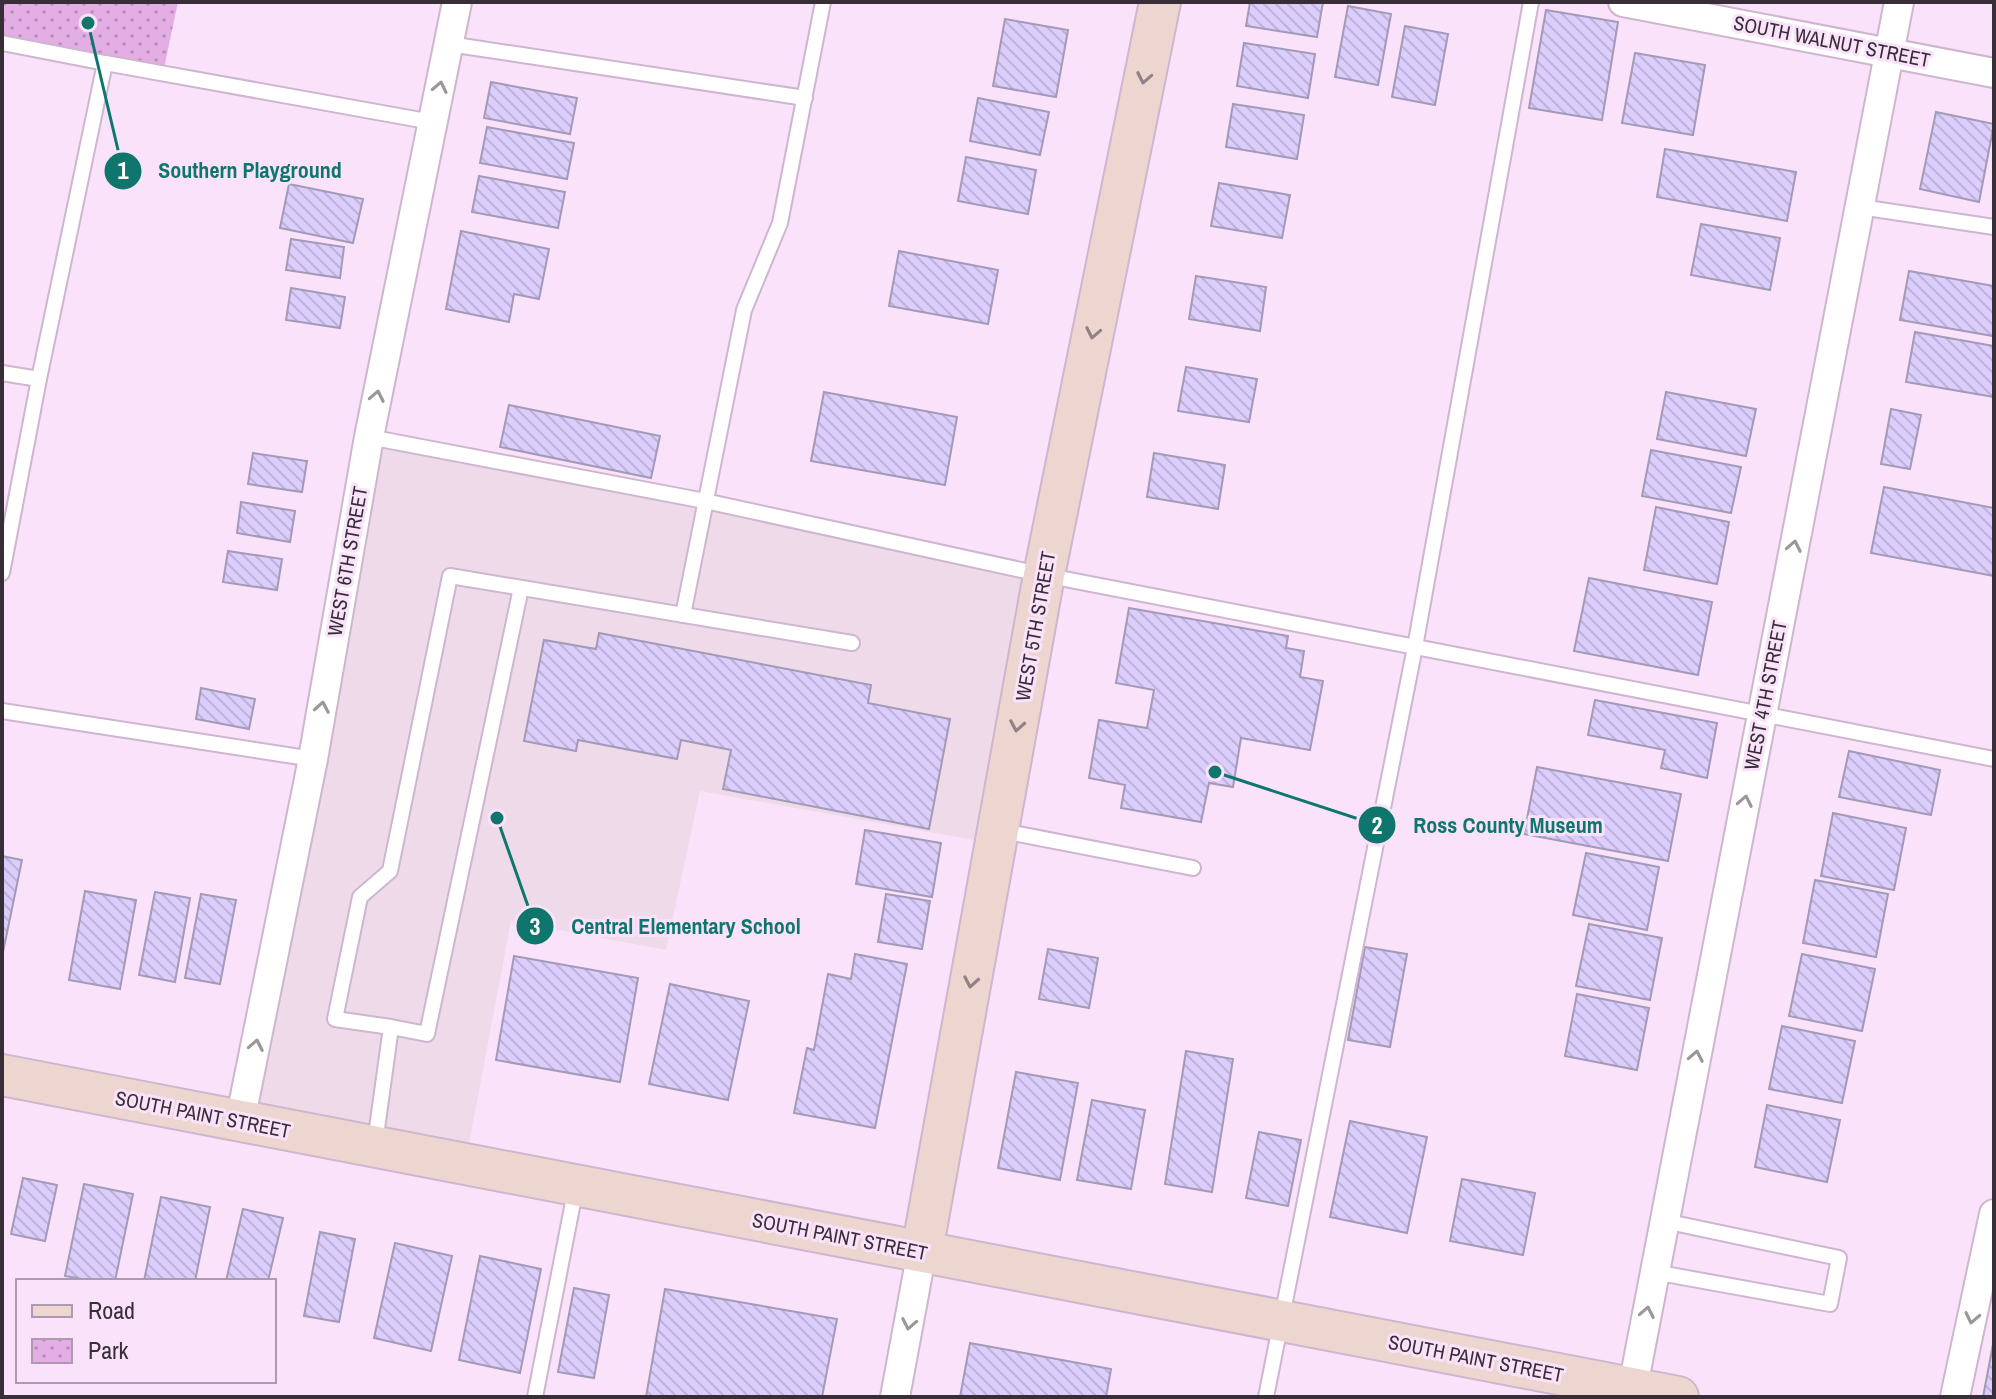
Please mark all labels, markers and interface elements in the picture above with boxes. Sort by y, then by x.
street label: SOUTH WALNUT STREET [1731,9,1933,73]
one-way arrow [1137,72,1154,85]
one-way arrow [431,80,448,94]
callout: Southern Playground [103,148,358,194]
text: 1 [118,154,129,186]
text: Southern Playground [158,155,342,185]
one-way arrow [1085,326,1102,340]
one-way arrow [368,390,385,404]
street label: WEST 6TH STREET [321,484,373,638]
one-way arrow [1785,539,1802,553]
street label: WEST 5TH STREET [1009,549,1061,703]
street label: WEST 4TH STREET [1737,618,1793,772]
one-way arrow [312,701,329,714]
one-way arrow [1009,719,1026,733]
one-way arrow [1735,794,1752,808]
callout: Ross County Museum [1357,802,1618,848]
text: 2 [1372,809,1383,841]
text: Ross County Museum [1413,810,1603,840]
callout: Central Elementary School [515,903,817,949]
text: 3 [530,910,541,942]
text: Central Elementary School [571,911,801,941]
one-way arrow [963,975,980,989]
one-way arrow [246,1038,263,1052]
one-way arrow [1686,1049,1703,1063]
street label: SOUTH PAINT STREET [113,1084,293,1144]
street label: SOUTH PAINT STREET [750,1206,930,1266]
legend [16,1279,276,1383]
text: Road [88,1294,135,1326]
one-way arrow [1637,1305,1654,1318]
one-way arrow [1964,1311,1981,1324]
one-way arrow [901,1317,918,1331]
street label: SOUTH PAINT STREET [1386,1328,1566,1388]
text: Park [88,1334,129,1366]

